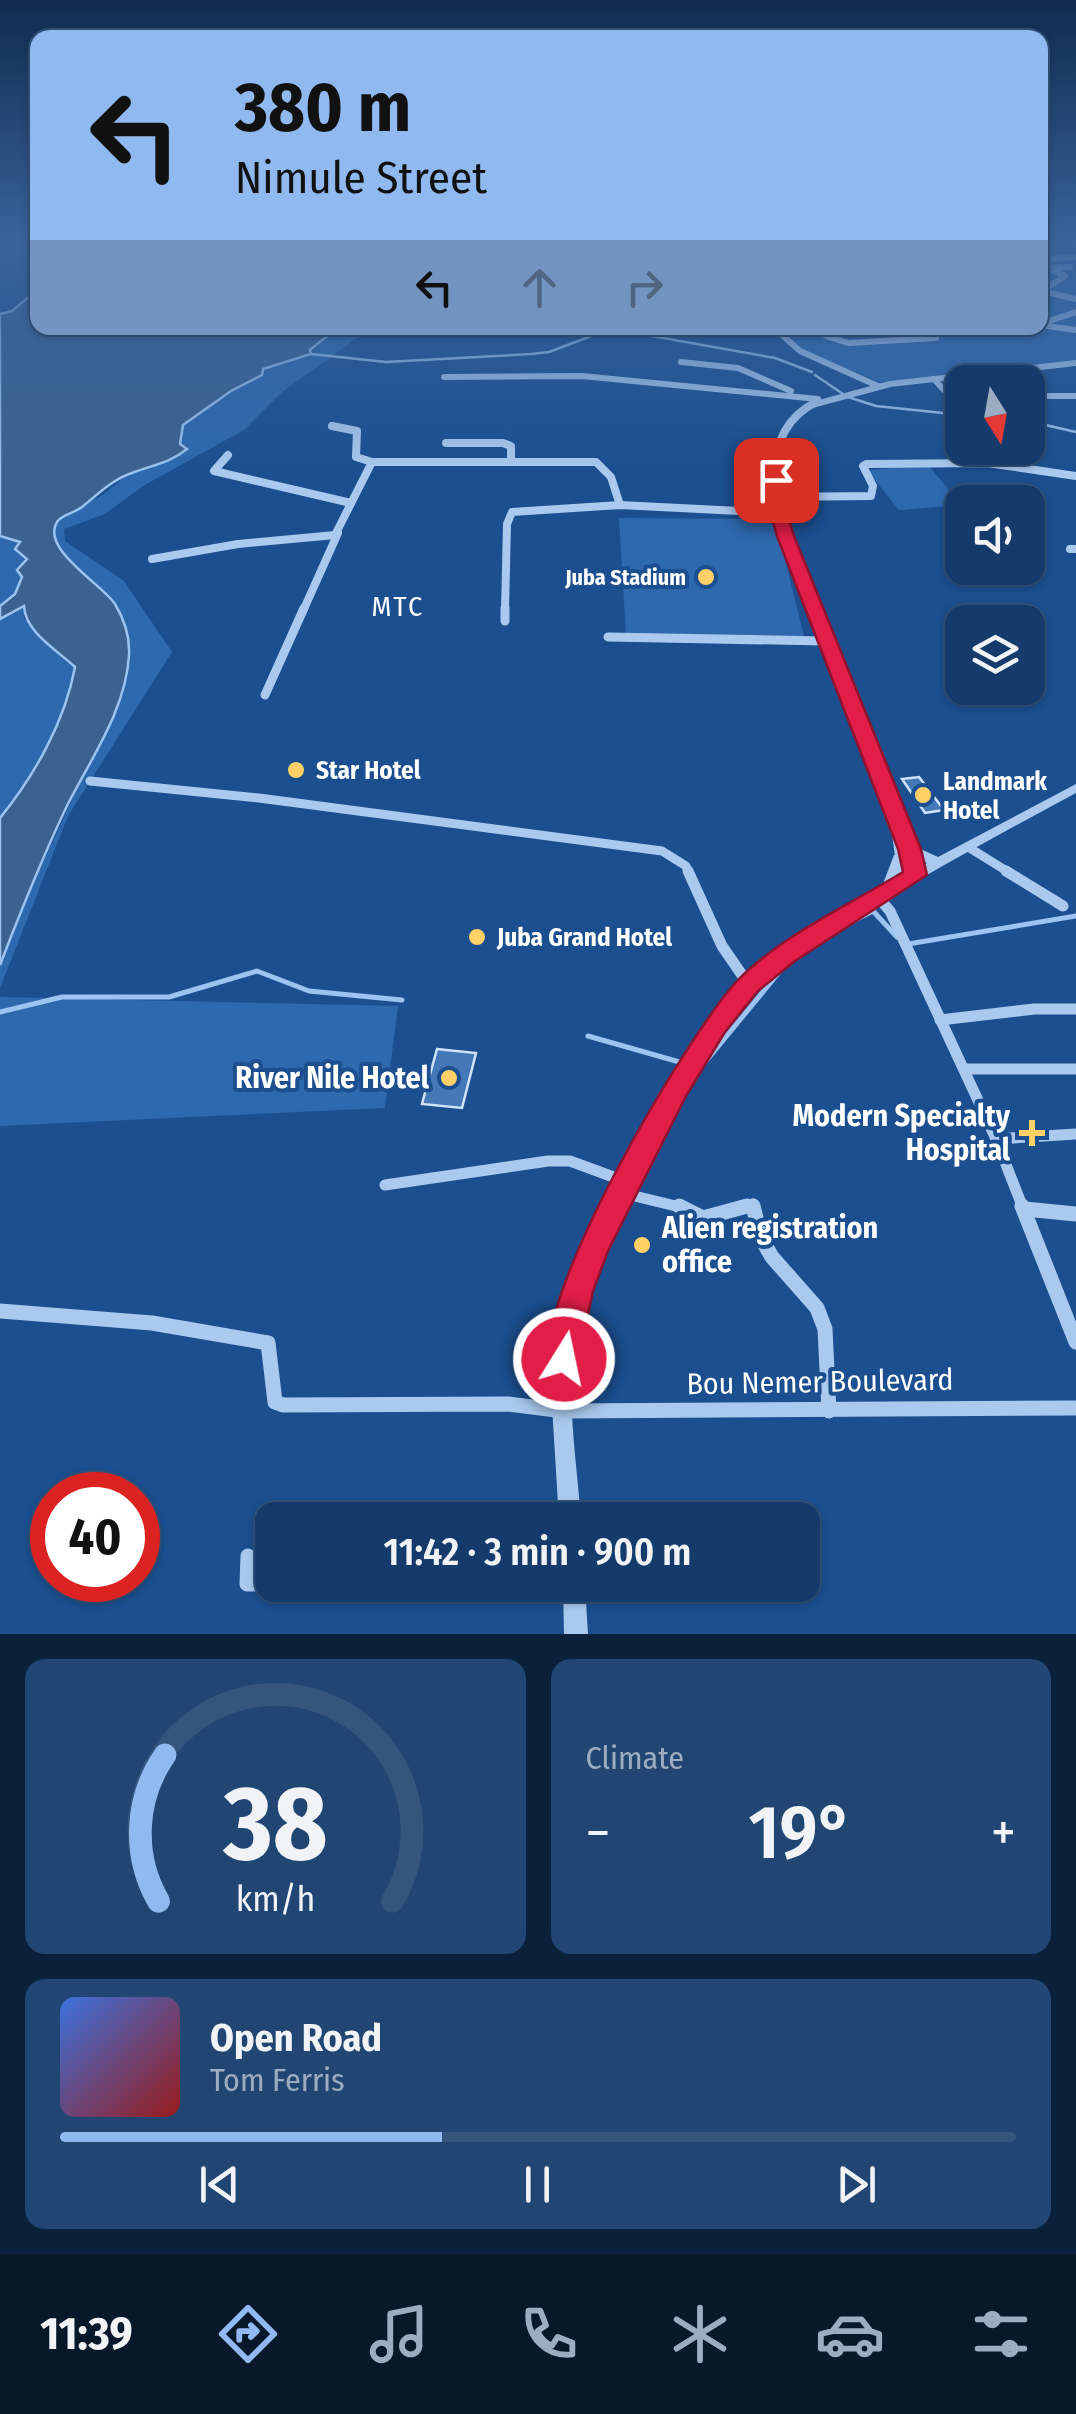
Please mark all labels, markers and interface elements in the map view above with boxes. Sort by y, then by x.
text: 380 m [235,66,411,150]
icon: left [70,70,200,200]
text: Nimule Street [235,151,487,205]
icon: left [407,260,462,315]
icon: ahead [512,260,567,315]
icon: right [617,260,672,315]
north arrow [945,365,1045,465]
map controls [945,365,1045,705]
pin [734,438,819,523]
icon: arrive [749,453,804,508]
button: sound [945,485,1045,585]
place label: Juba Stadium [564,564,686,591]
marker: Juba Stadium [695,566,717,588]
district label: MTC [371,590,425,623]
button: layers [945,605,1045,705]
place label: Star Hotel [316,756,421,786]
marker: Star Hotel [285,759,307,781]
place label: Landmark Hotel [943,767,1047,826]
marker: Landmark Hotel [912,784,934,806]
place label: Juba Grand Hotel [496,923,672,953]
marker: Juba Grand Hotel [466,926,488,948]
place label: River Nile Hotel [235,1060,430,1096]
marker: River Nile Hotel [438,1067,460,1089]
place label: Modern Specialty Hospital [792,1098,1011,1168]
marker: Modern Specialty Hospital [1019,1120,1045,1146]
place label: Alien registration office [661,1210,878,1280]
marker: Alien registration office [631,1234,653,1256]
position arrow [512,1307,616,1411]
street label: Bou Nemer Boulevard [686,1362,954,1402]
speed limit sign: 40 [30,1472,160,1602]
text: 11:42 · 3 min · 900 m [384,1529,691,1575]
text: Climate [586,1739,684,1777]
text: 38 [222,1762,327,1887]
text: 19° [748,1788,853,1878]
text: − [586,1800,610,1866]
text: + [991,1800,1016,1866]
text: km/h [235,1878,315,1920]
text: Open Road [210,2015,382,2061]
text: Tom Ferris [210,2061,345,2099]
icon: previous [192,2157,247,2212]
icon: pause [510,2157,565,2212]
icon: next [829,2157,884,2212]
icon: directions [213,2299,283,2369]
icon: music [364,2299,434,2369]
icon: phone [514,2299,584,2369]
icon: climate [665,2299,735,2369]
icon: car [815,2299,885,2369]
icon: filters [966,2299,1036,2369]
text: 11:39 [40,2307,133,2361]

